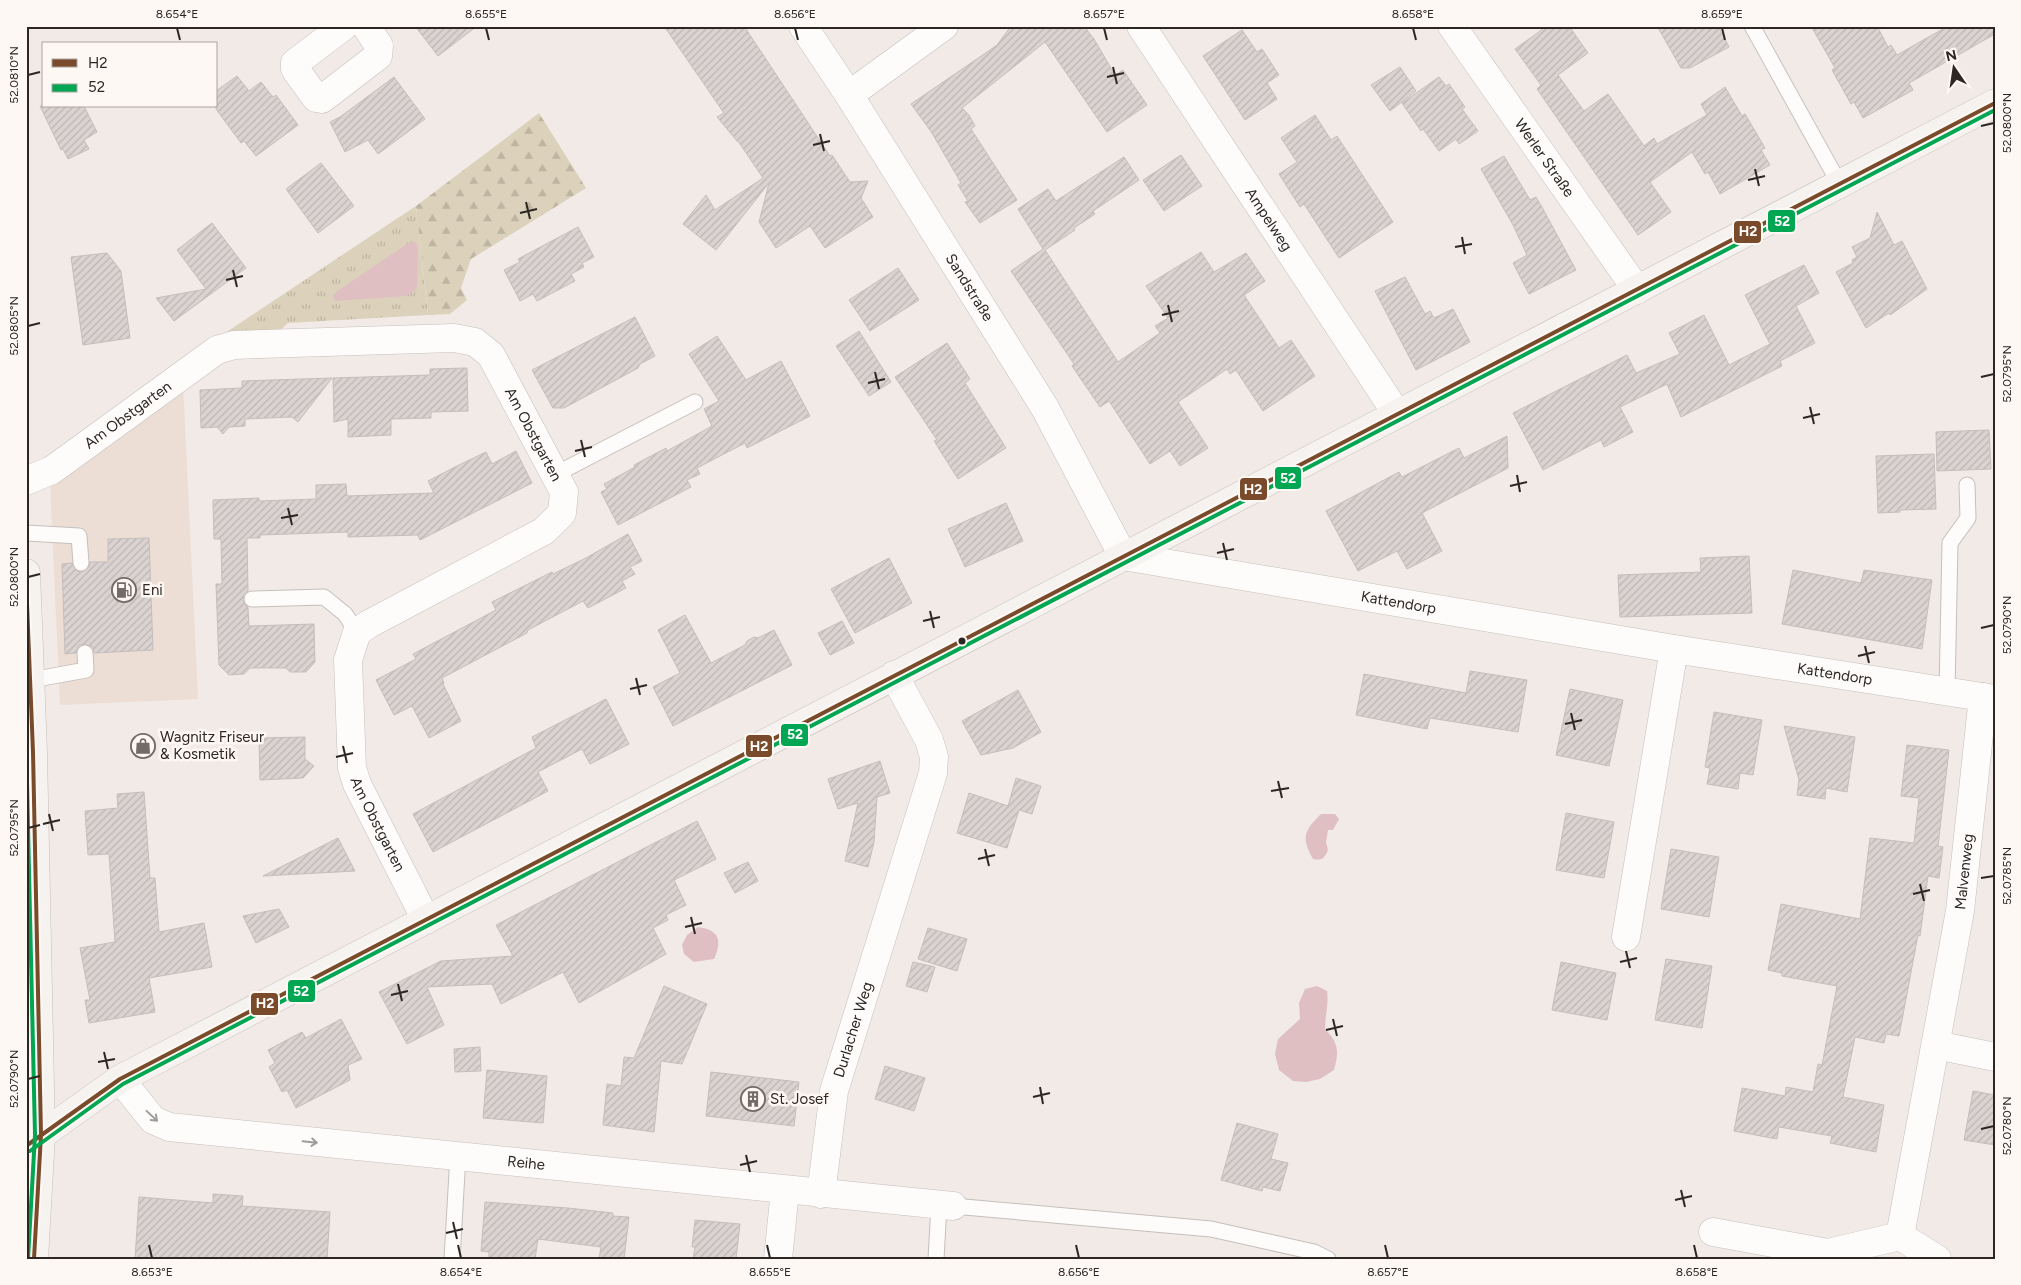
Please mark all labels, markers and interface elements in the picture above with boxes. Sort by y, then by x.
text: 8.654°E [156,7,198,21]
text: 8.655°E [465,7,507,21]
text: 8.656°E [774,7,816,21]
text: 8.657°E [1083,7,1125,21]
text: 8.658°E [1392,7,1434,21]
text: 8.659°E [1701,7,1743,21]
legend [42,42,218,108]
north arrow [1928,42,1978,92]
text: 52.0810°N [7,46,21,104]
text: N [1944,46,1958,65]
text: H2 [88,54,108,72]
text: 52 [88,78,105,96]
text: 52.0800°N [2000,93,2014,153]
street label: Werler Straße [1511,115,1578,201]
street label: Ampelweg [1241,185,1296,255]
line badge: 52 [1767,209,1796,233]
text: 52 [1774,213,1790,230]
line badge: H2 [1733,220,1762,244]
text: H2 [1739,223,1757,240]
street label: Sandstraße [942,250,997,324]
text: 52.0805°N [7,296,21,356]
text: 52.0795°N [2000,345,2014,403]
street label: Am Obstgarten [81,377,175,453]
street label: Am Obstgarten [501,384,566,484]
line badge: 52 [1274,466,1302,490]
text: 52 [1280,470,1296,487]
line badge: H2 [1239,477,1268,501]
text: H2 [1244,481,1262,498]
text: 52.0800°N [7,547,21,607]
fuel station icon: Eni [111,577,137,603]
place label: Eni [142,581,163,599]
street label: Kattendorp [1360,587,1438,618]
text: 52.0790°N [2000,596,2014,654]
unlabelled marker [957,636,967,646]
street label: Kattendorp [1796,659,1874,689]
line badge: 52 [780,723,809,747]
text: 52 [787,726,803,743]
place label: Wagnitz Friseur & Kosmetik [160,728,264,763]
shop icon: Wagnitz Friseur & Kosmetik [130,733,156,759]
line badge: H2 [745,734,773,758]
text: H2 [750,738,768,755]
street label: Am Obstgarten [346,775,409,875]
text: 52.0795°N [7,799,21,857]
street label: Malvenweg [1951,833,1977,911]
text: 52.0785°N [2000,847,2014,905]
line badge: 52 [287,979,316,1003]
street label: Durlacher Weg [830,980,876,1080]
text: 52 [293,983,309,1000]
line badge: H2 [250,992,279,1016]
text: H2 [256,995,274,1012]
text: 52.0790°N [7,1050,21,1108]
building icon: St. Josef [740,1086,766,1112]
place label: St. Josef [770,1090,829,1108]
text: 52.0780°N [2000,1096,2014,1156]
one-way arrow [145,1111,158,1122]
one-way arrow [301,1137,317,1147]
street label: Reihe [506,1152,546,1174]
text: 8.653°E [131,1265,173,1279]
text: 8.654°E [440,1265,482,1279]
text: 8.655°E [749,1265,791,1279]
text: 8.656°E [1058,1265,1100,1279]
text: 8.657°E [1367,1265,1409,1279]
text: 8.658°E [1676,1265,1718,1279]

